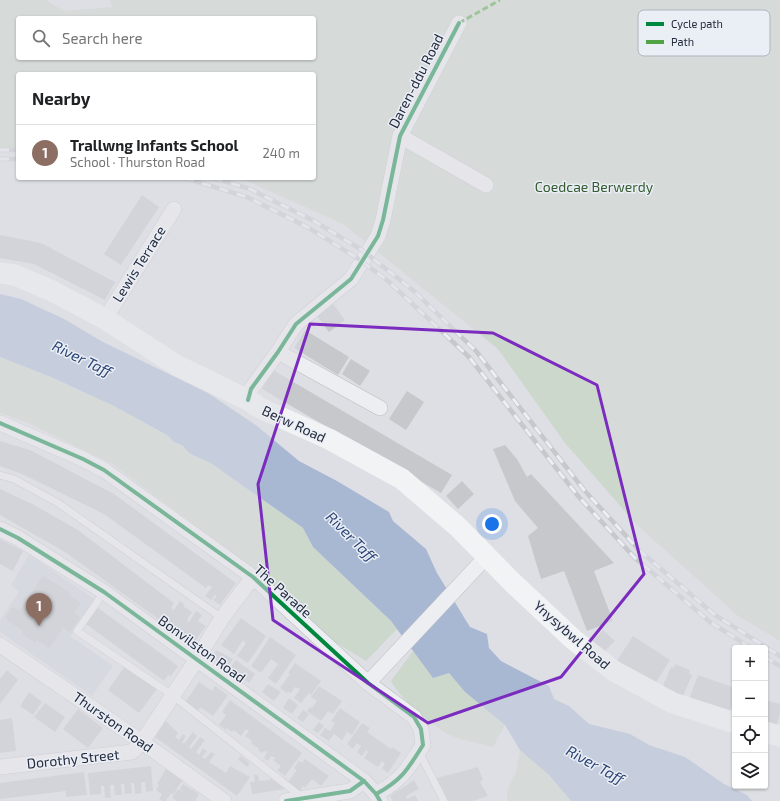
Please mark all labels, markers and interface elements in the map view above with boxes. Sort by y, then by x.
legend [638,10,770,56]
search box [16,16,316,60]
text: Cycle path [671,17,723,30]
icon: search [30,27,52,49]
text: Search here [62,29,143,47]
street label: Daren-ddu Road [384,31,447,131]
text: Path [671,35,694,48]
text: Nearby [32,88,90,108]
text: Trallwng Infants School [70,136,239,154]
text: 1 [42,145,48,161]
text: 240 m [263,145,300,161]
text: School · Thurston Road [70,154,205,170]
park label: Coedcae Berwerdy [535,178,654,195]
street label: Lewis Terrace [108,222,169,305]
water label: River Taff [50,336,116,381]
street label: Berw Road [260,401,329,446]
water label: River Taff [323,507,382,566]
your location [482,514,502,534]
street label: The Parade [251,560,316,621]
pin: 1 [26,593,52,626]
street label: Ynysybwl Road [531,597,614,672]
street label: Bonvilston Road [155,611,249,686]
map controls [732,645,768,789]
button: + [732,645,768,681]
button: − [732,681,768,717]
street label: Thurston Road [70,688,157,755]
button: locate [732,717,768,753]
water label: River Taff [563,741,629,788]
street label: Dorothy Street [26,745,120,772]
button: layers [732,753,768,789]

